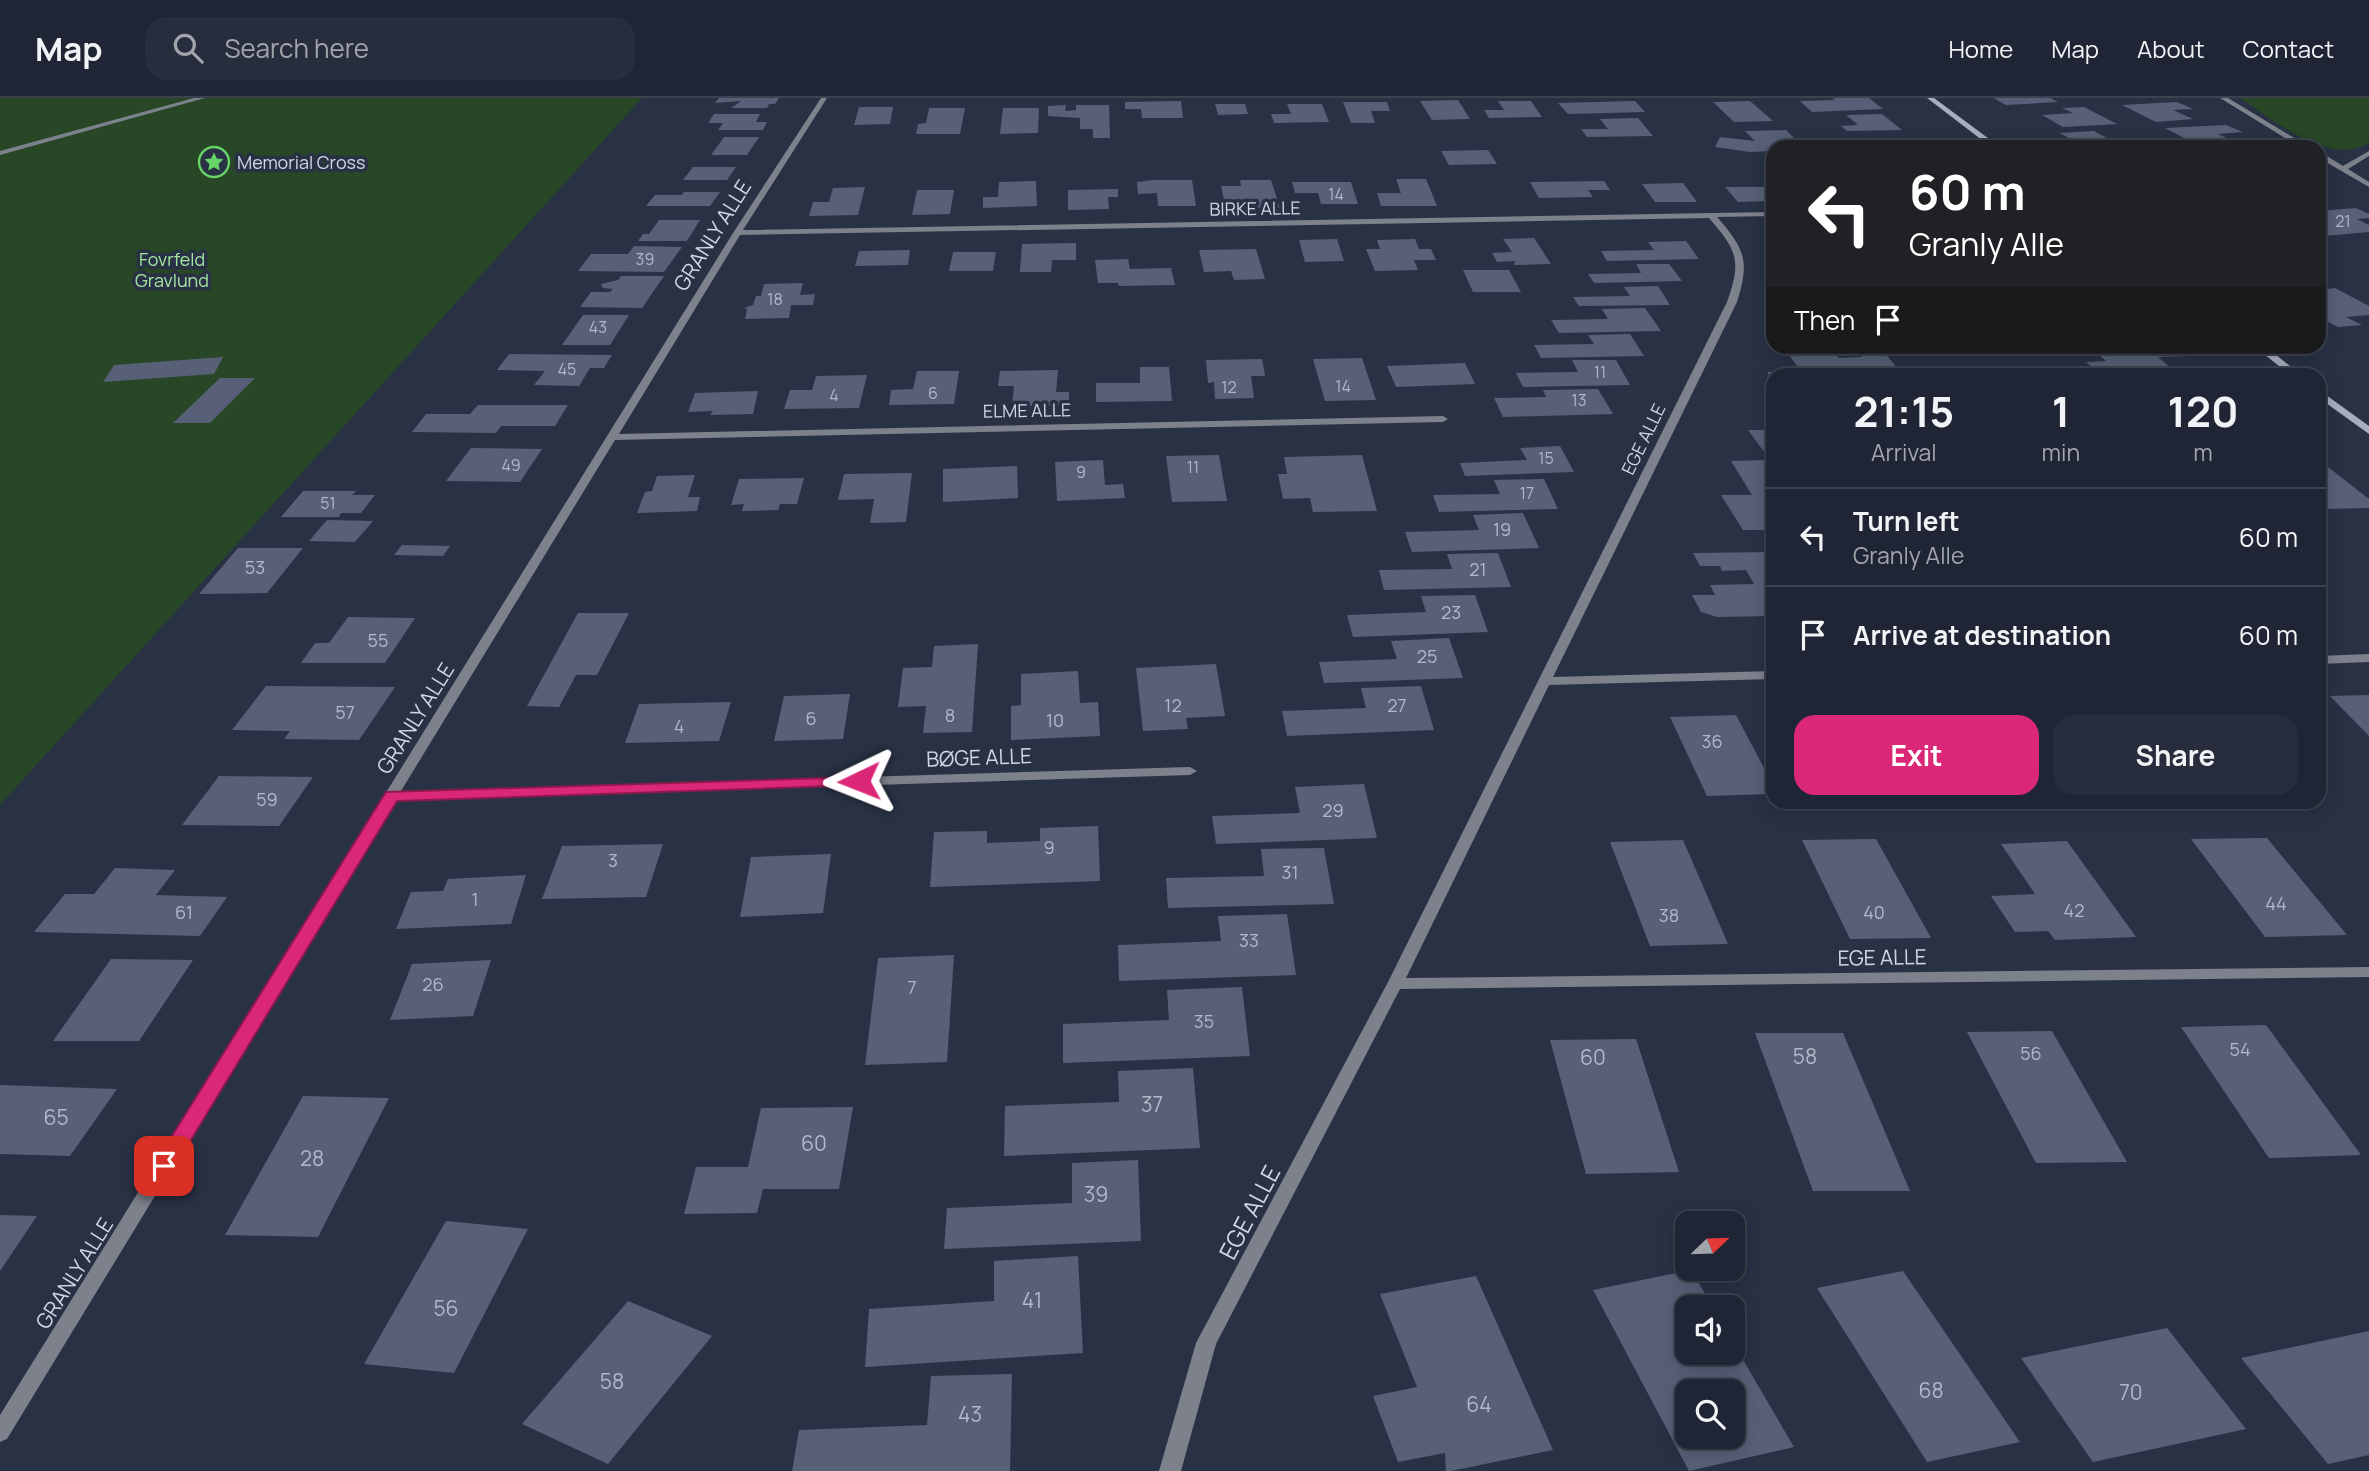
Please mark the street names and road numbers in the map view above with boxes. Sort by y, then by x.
street label: GRANLY ALLE [667,174,757,296]
street label: BIRKE ALLE [1209,195,1301,221]
street label: ELME ALLE [983,397,1071,423]
street label: EGE ALLE [1615,399,1671,479]
street label: GRANLY ALLE [370,657,460,779]
street label: BØGE ALLE [926,741,1032,773]
street label: EGE ALLE [1837,942,1927,972]
street label: EGE ALLE [1211,1159,1287,1265]
street label: GRANLY ALLE [29,1212,119,1334]

